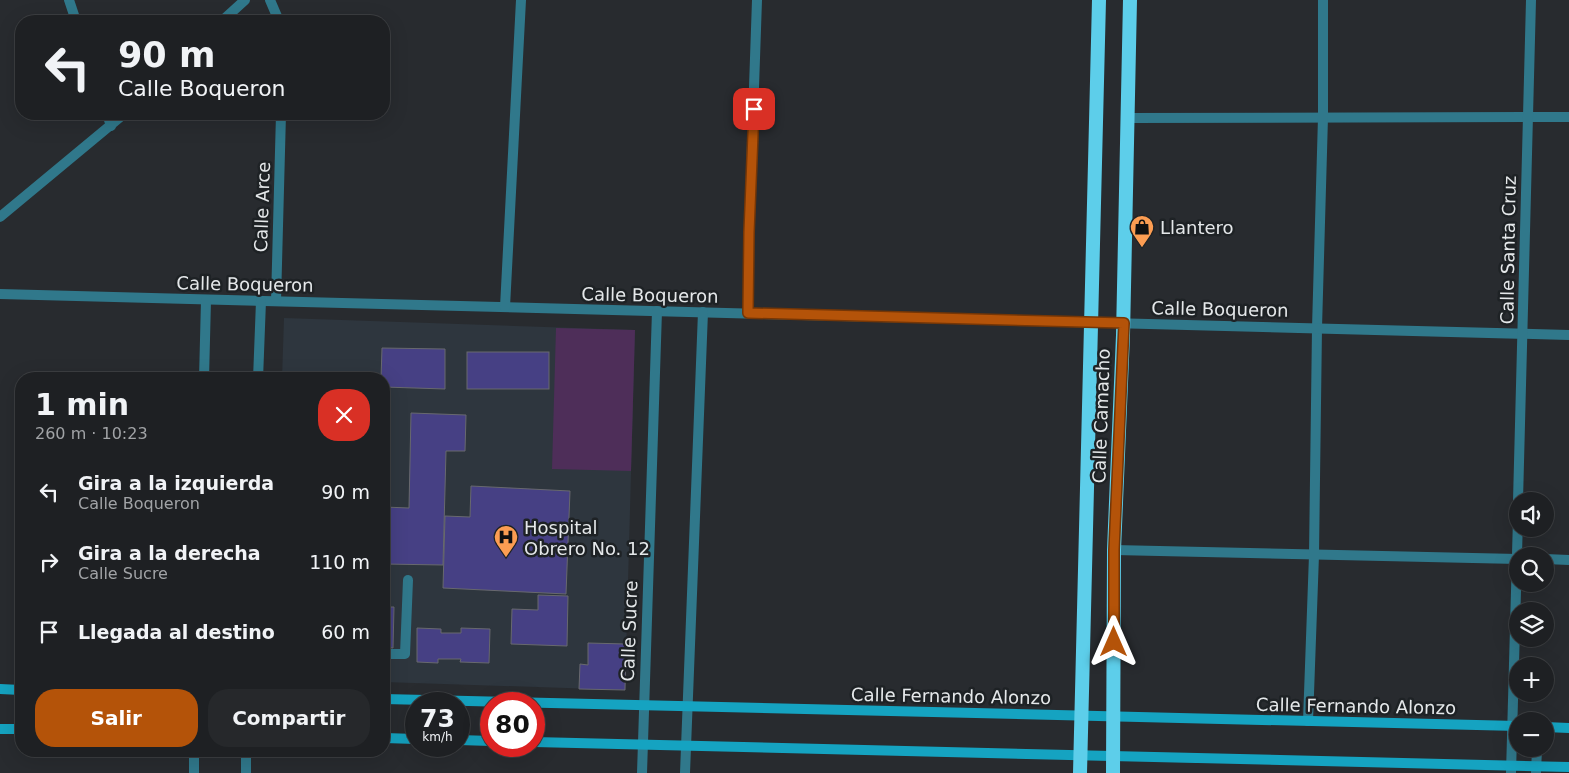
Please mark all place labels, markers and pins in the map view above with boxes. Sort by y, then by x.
pin [733,88,775,130]
shop icon: Llantero [1129,214,1155,248]
place label: Llantero [1160,217,1234,238]
place label: Hospital Obrero No. 12 [524,517,650,559]
hospital icon: Hospital Obrero No. 12 [493,524,519,558]

